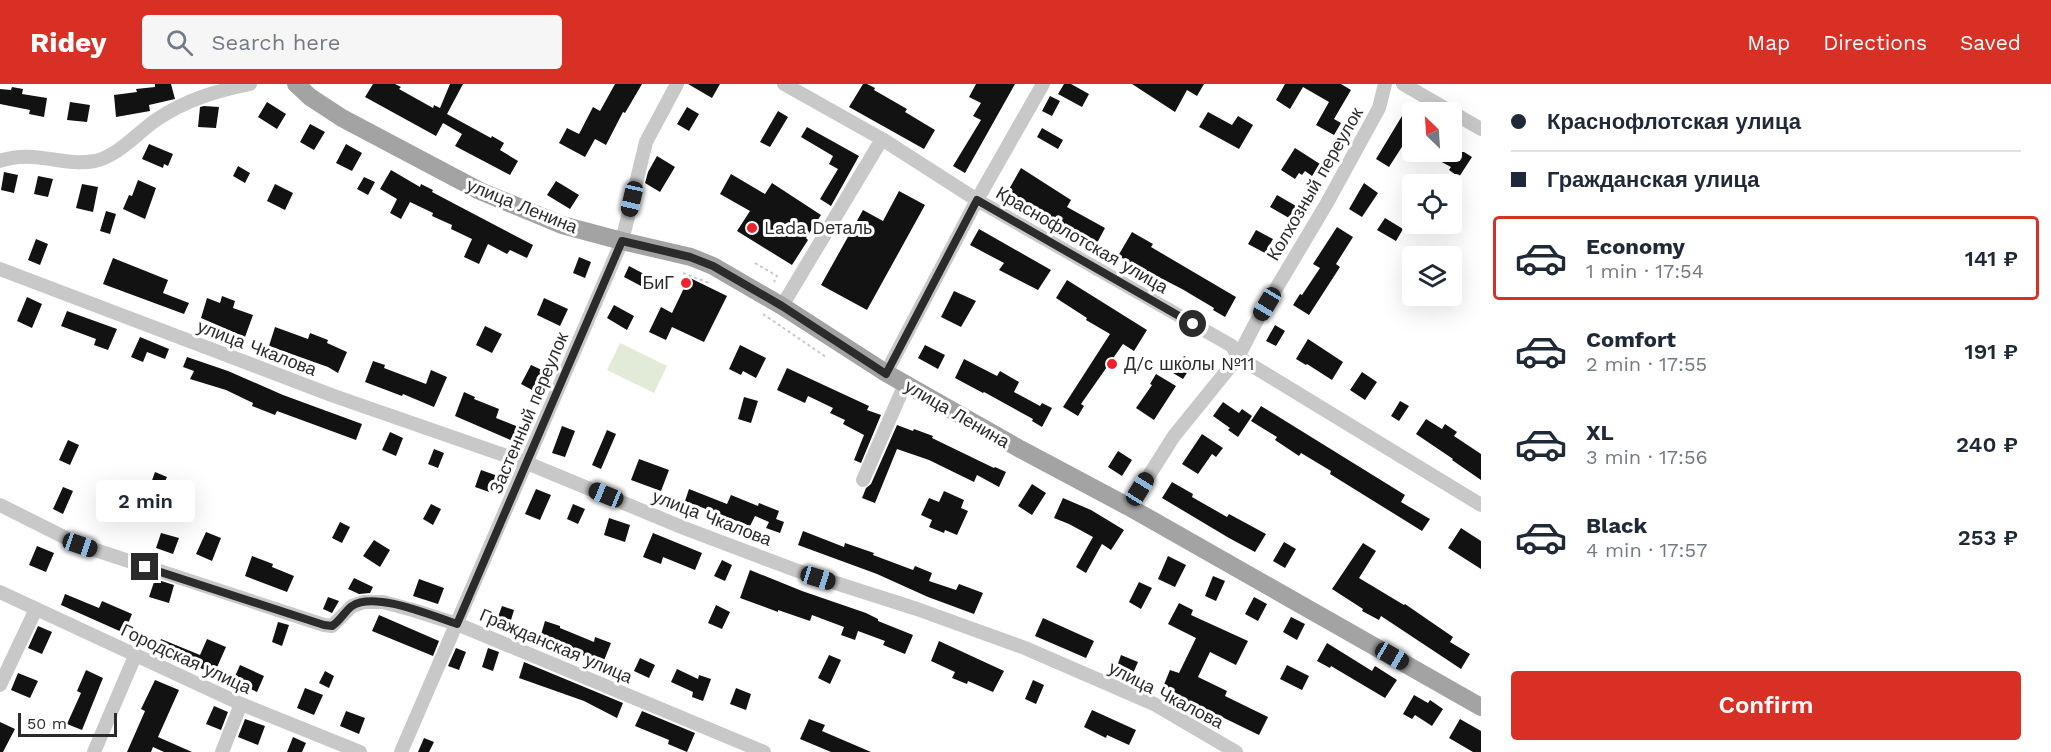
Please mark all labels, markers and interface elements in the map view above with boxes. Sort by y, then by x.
search box [142,15,562,69]
text: Ridey [30,26,106,59]
icon: search [163,26,196,59]
text: Search here [211,30,340,55]
text: Map [1747,30,1790,55]
text: Directions [1823,30,1927,55]
text: Saved [1960,30,2021,55]
north arrow [1402,102,1462,162]
map controls [1402,102,1462,306]
street label: Колхозный переулок [1262,103,1367,264]
text: Краснофлотская улица [1547,109,1801,134]
text: Гражданская улица [1547,167,1759,192]
street label: улица Ленина [464,174,581,238]
button: locate [1402,174,1462,234]
car [619,179,645,219]
street label: Краснофлотская улица [993,182,1173,298]
place label: Lada Dеталь [764,217,872,238]
marker: Lada Dеталь [745,221,759,235]
icon: car [1514,231,1568,285]
text: Economy [1586,234,1685,259]
button: layers [1402,246,1462,306]
text: 141 ₽ [1965,246,2018,271]
text: 1 min · 17:54 [1586,259,1704,283]
place label: БиГ [642,272,674,293]
marker: БиГ [679,276,693,290]
car [1250,284,1284,324]
route start [1179,310,1206,337]
street label: улица Чкалова [195,315,321,380]
icon: car [1514,324,1568,378]
text: Comfort [1586,327,1676,352]
street label: Застенный переулок [485,329,572,497]
text: 191 ₽ [1965,339,2018,364]
text: 2 min · 17:55 [1586,352,1707,376]
place label: Д/с школы №11 [1124,353,1255,374]
marker: Д/с школы №11 [1105,357,1119,371]
street label: улица Ленина [901,375,1014,453]
icon: car [1514,417,1568,471]
text: XL [1586,420,1614,445]
text: 240 ₽ [1956,432,2018,457]
text: 3 min · 17:56 [1586,445,1708,469]
car [1123,469,1157,509]
callout: 2 min [96,480,195,522]
car [586,480,626,510]
street label: улица Чкалова [650,485,776,550]
text: 2 min [118,489,173,513]
icon: car [1514,510,1568,564]
text: Black [1586,513,1647,538]
text: 253 ₽ [1958,525,2018,550]
car [60,531,100,559]
text: 4 min · 17:57 [1586,538,1707,562]
route end [131,553,158,580]
car [798,564,838,592]
street label: Гражданская улица [477,604,637,688]
street label: Городская улица [118,619,256,698]
car [1372,639,1412,673]
street label: улица Чкалова [1105,657,1228,733]
button: Confirm [1511,671,2021,740]
scale bar [18,710,117,738]
text: 50 m [27,714,67,733]

